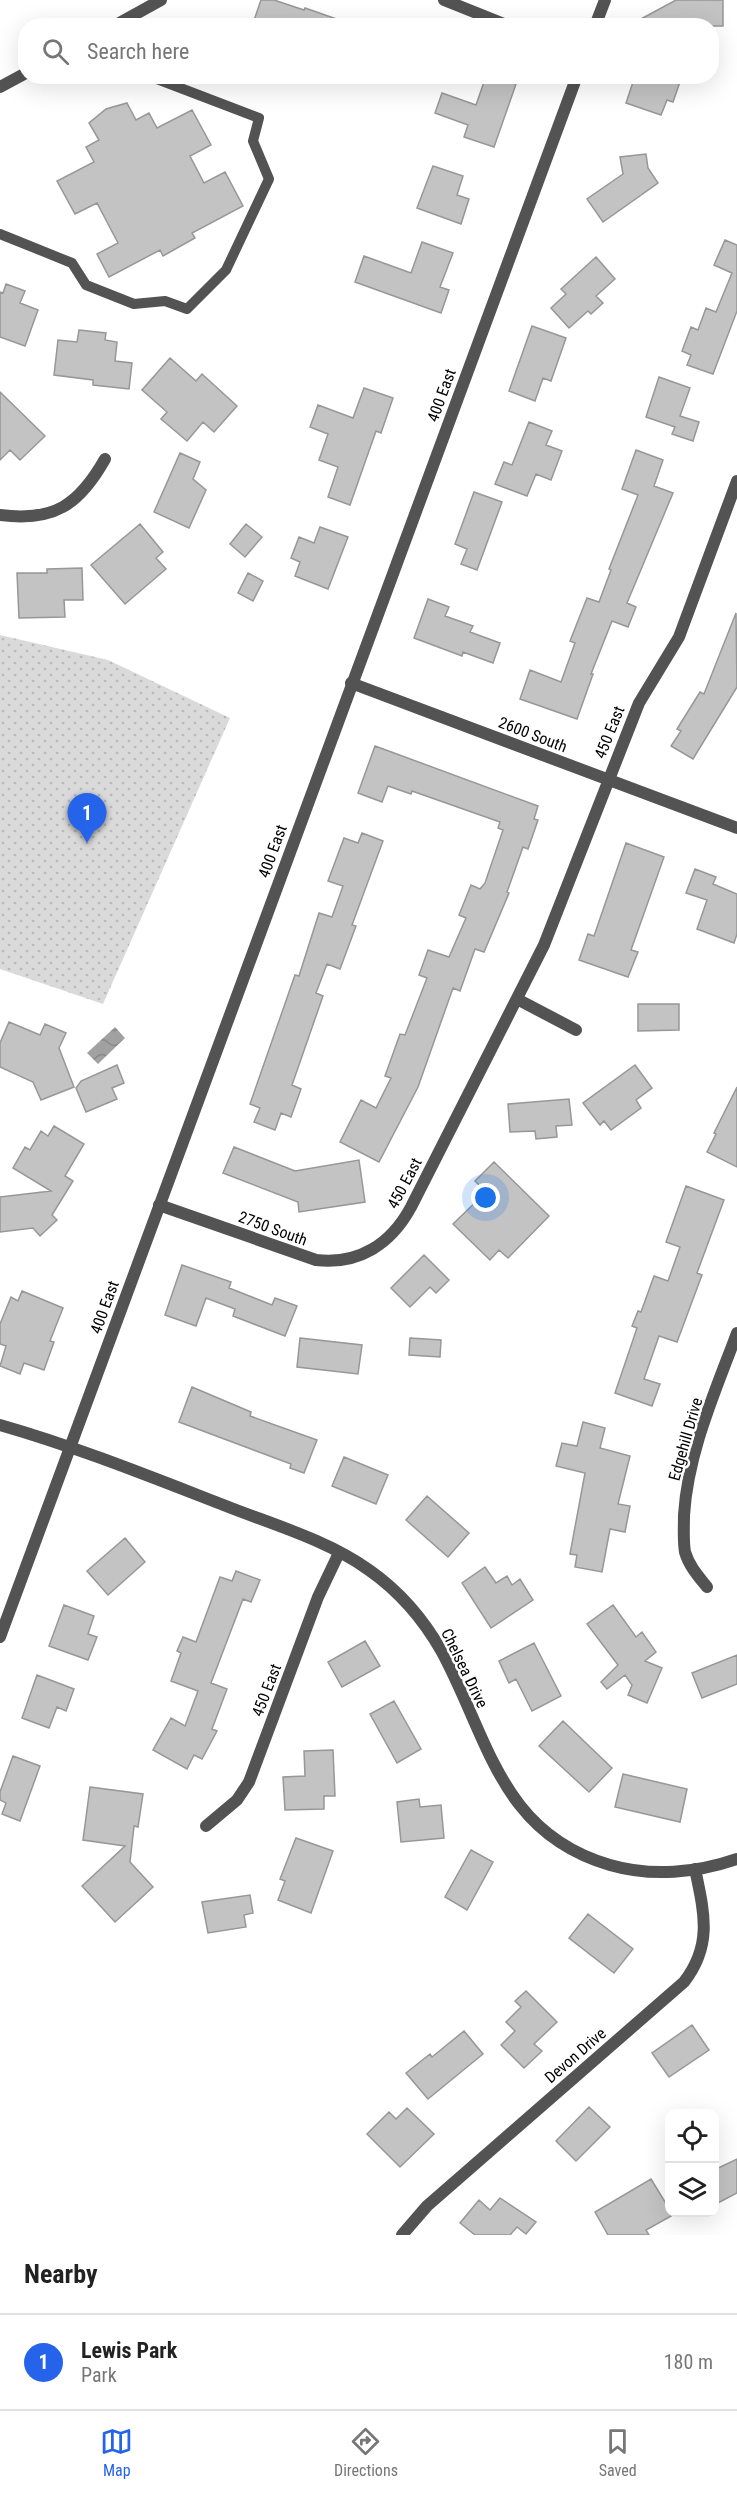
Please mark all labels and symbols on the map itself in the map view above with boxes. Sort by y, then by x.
street label: 400 East [423,366,460,424]
street label: 450 East [590,703,629,761]
street label: 2600 South [496,713,570,756]
pin: 1 [68,794,106,843]
street label: 400 East [254,822,291,880]
street label: 450 East [383,1154,426,1212]
your location [471,1183,500,1212]
street label: 2750 South [236,1207,310,1250]
street label: 400 East [86,1278,123,1336]
street label: Edgehill Drive [665,1395,706,1483]
street label: Chelsea Drive [437,1625,492,1711]
street label: 450 East [248,1661,285,1719]
street label: Devon Drive [541,2024,610,2087]

